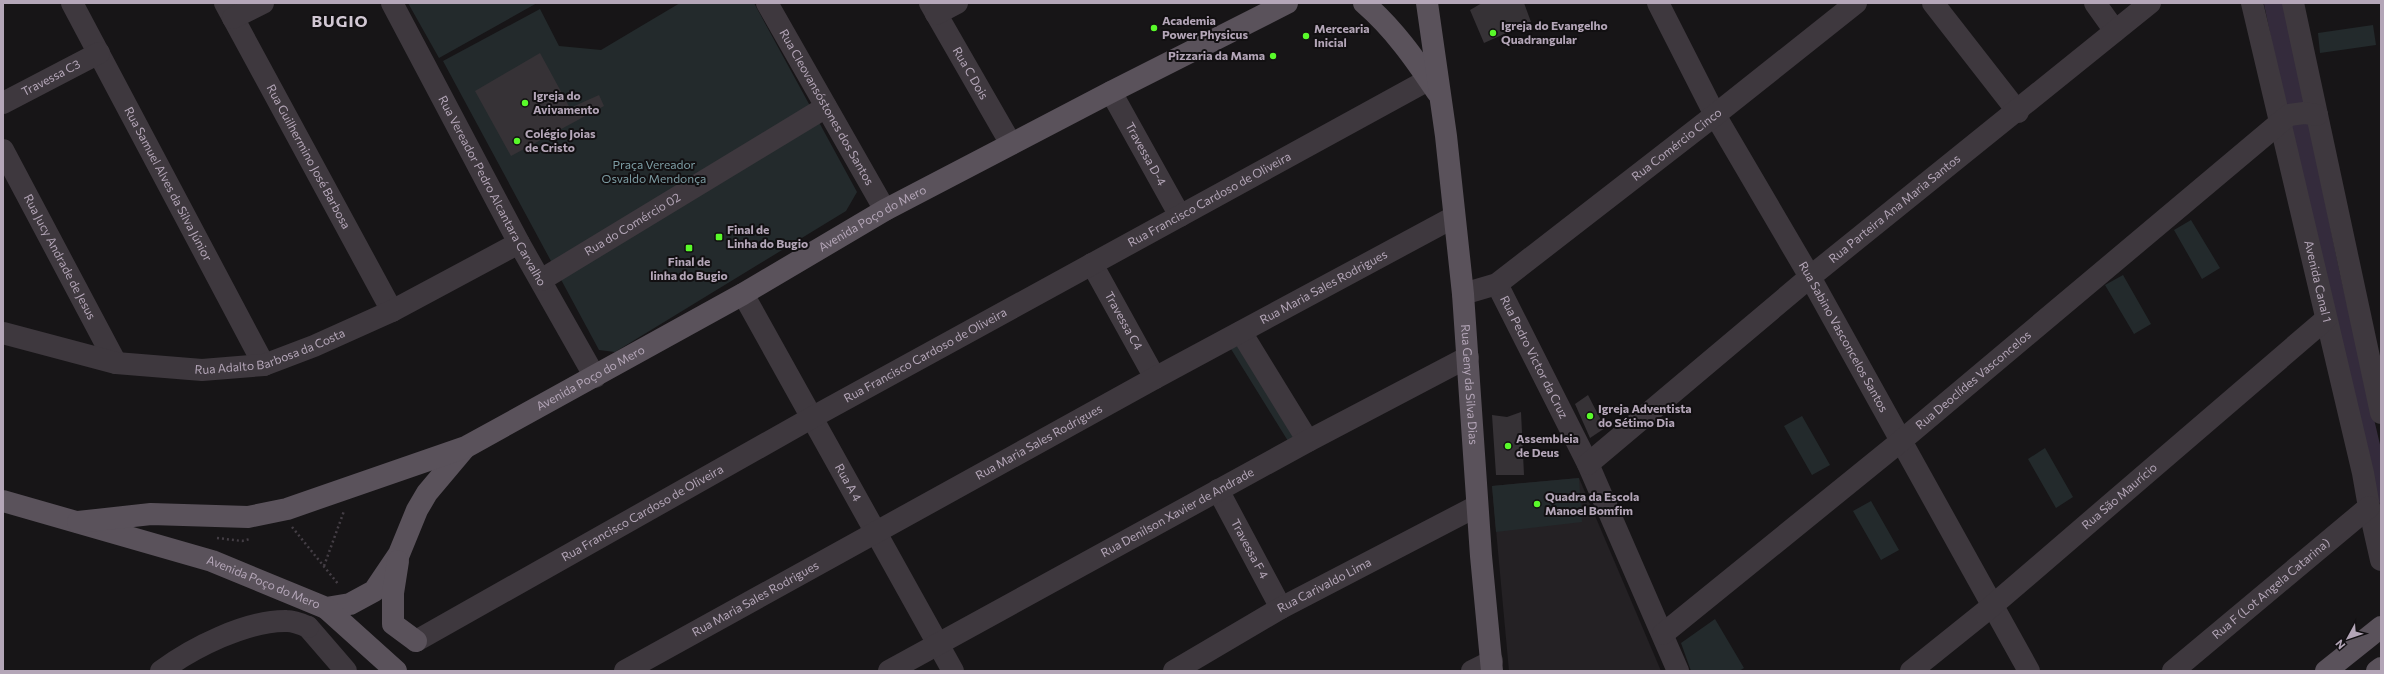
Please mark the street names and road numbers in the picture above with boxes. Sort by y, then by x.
street label: Rua Cleovansóstones dos Santos [777,26,877,187]
street label: Rua C Dois [951,44,992,102]
street label: Travessa C3 [19,56,82,98]
street label: Rua Guilhermino José Barbosa [264,82,354,231]
street label: Rua Vereador Pedro Alcantara Carvalho [436,93,550,288]
street label: Rua Samuel Alves da Silva Júnior [122,104,216,263]
street label: Rua Comércio Cinco [1628,105,1724,183]
street label: Travessa D-4 [1123,119,1170,188]
street label: Rua Francisco Cardoso de Oliveira [1125,149,1293,249]
street label: Rua Parteira Ana Maria Santos [1825,151,1963,265]
street label: Avenida Poço do Mero [816,182,928,254]
street label: Rua do Comércio 02 [582,189,683,258]
street label: Rua Jucy Andrade de Jesus [22,191,100,321]
street label: Avenida Canal 1 [2302,239,2335,324]
street label: Rua Maria Sales Rodrigues [1257,246,1389,326]
street label: Rua Sabino Vasconcelos Santos [1796,259,1892,414]
street label: Travessa C4 [1103,289,1146,352]
street label: Rua Pedro Victor da Cruz [1498,293,1572,420]
street label: Rua Francisco Cardoso de Oliveira [841,304,1009,405]
street label: Rua Geny da Silva Dias [1459,324,1481,445]
street label: Rua Adalto Barbosa da Costa [194,325,347,376]
street label: Rua Deoclídes Vasconcelos [1912,327,2033,432]
street label: Avenida Poço do Mero [533,342,647,413]
street label: Rua Maria Sales Rodrigues [973,401,1104,482]
street label: Rua São Maurício [2078,460,2159,532]
street label: Rua Francisco Cardoso de Oliveira [558,461,725,564]
street label: Rua A 4 [833,461,865,504]
street label: Rua Denilson Xavier de Andrade [1098,464,1256,559]
street label: Travessa F 4 [1229,516,1272,581]
street label: Rua F (Lot Angela Catarina) [2209,535,2332,641]
street label: Avenida Poço do Mero [205,552,323,611]
street label: Rua Carivaldo Lima [1274,554,1373,615]
street label: Rua Maria Sales Rodrigues [689,557,821,639]

